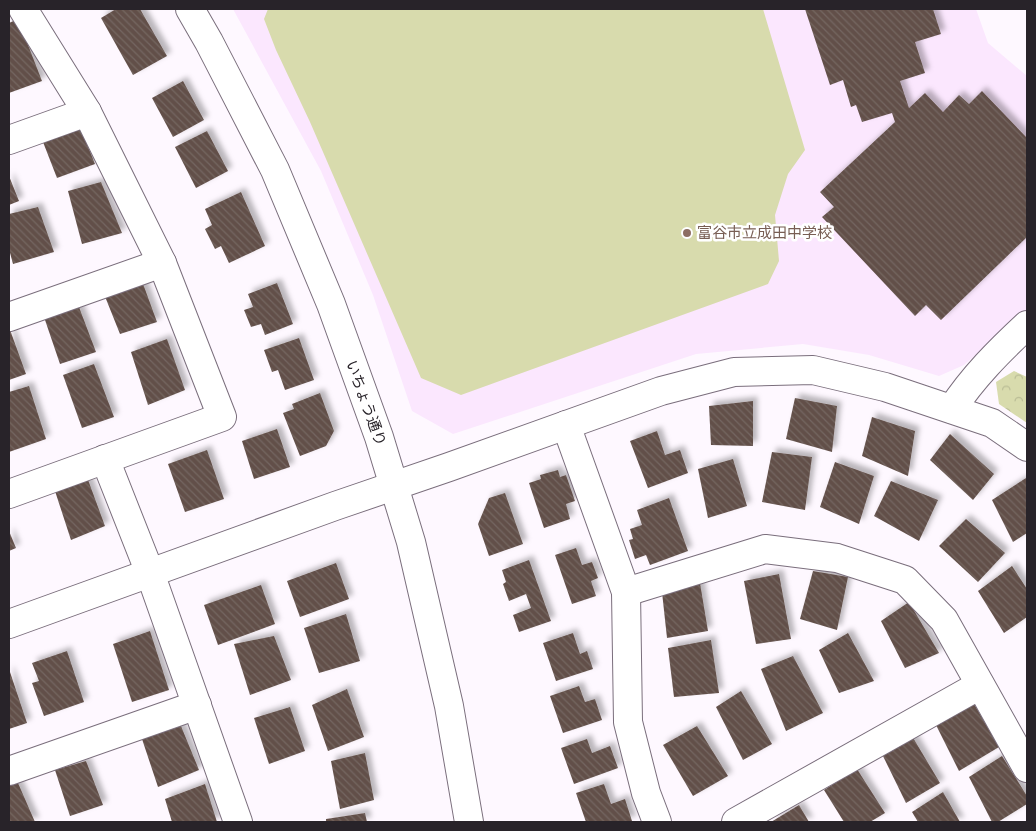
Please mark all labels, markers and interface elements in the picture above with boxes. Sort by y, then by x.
place label: 富谷市立成田中学校 [697,224,832,242]
marker: 富谷市立成田中学校 [681,227,693,239]
street label: いちょう通り [342,358,390,448]

